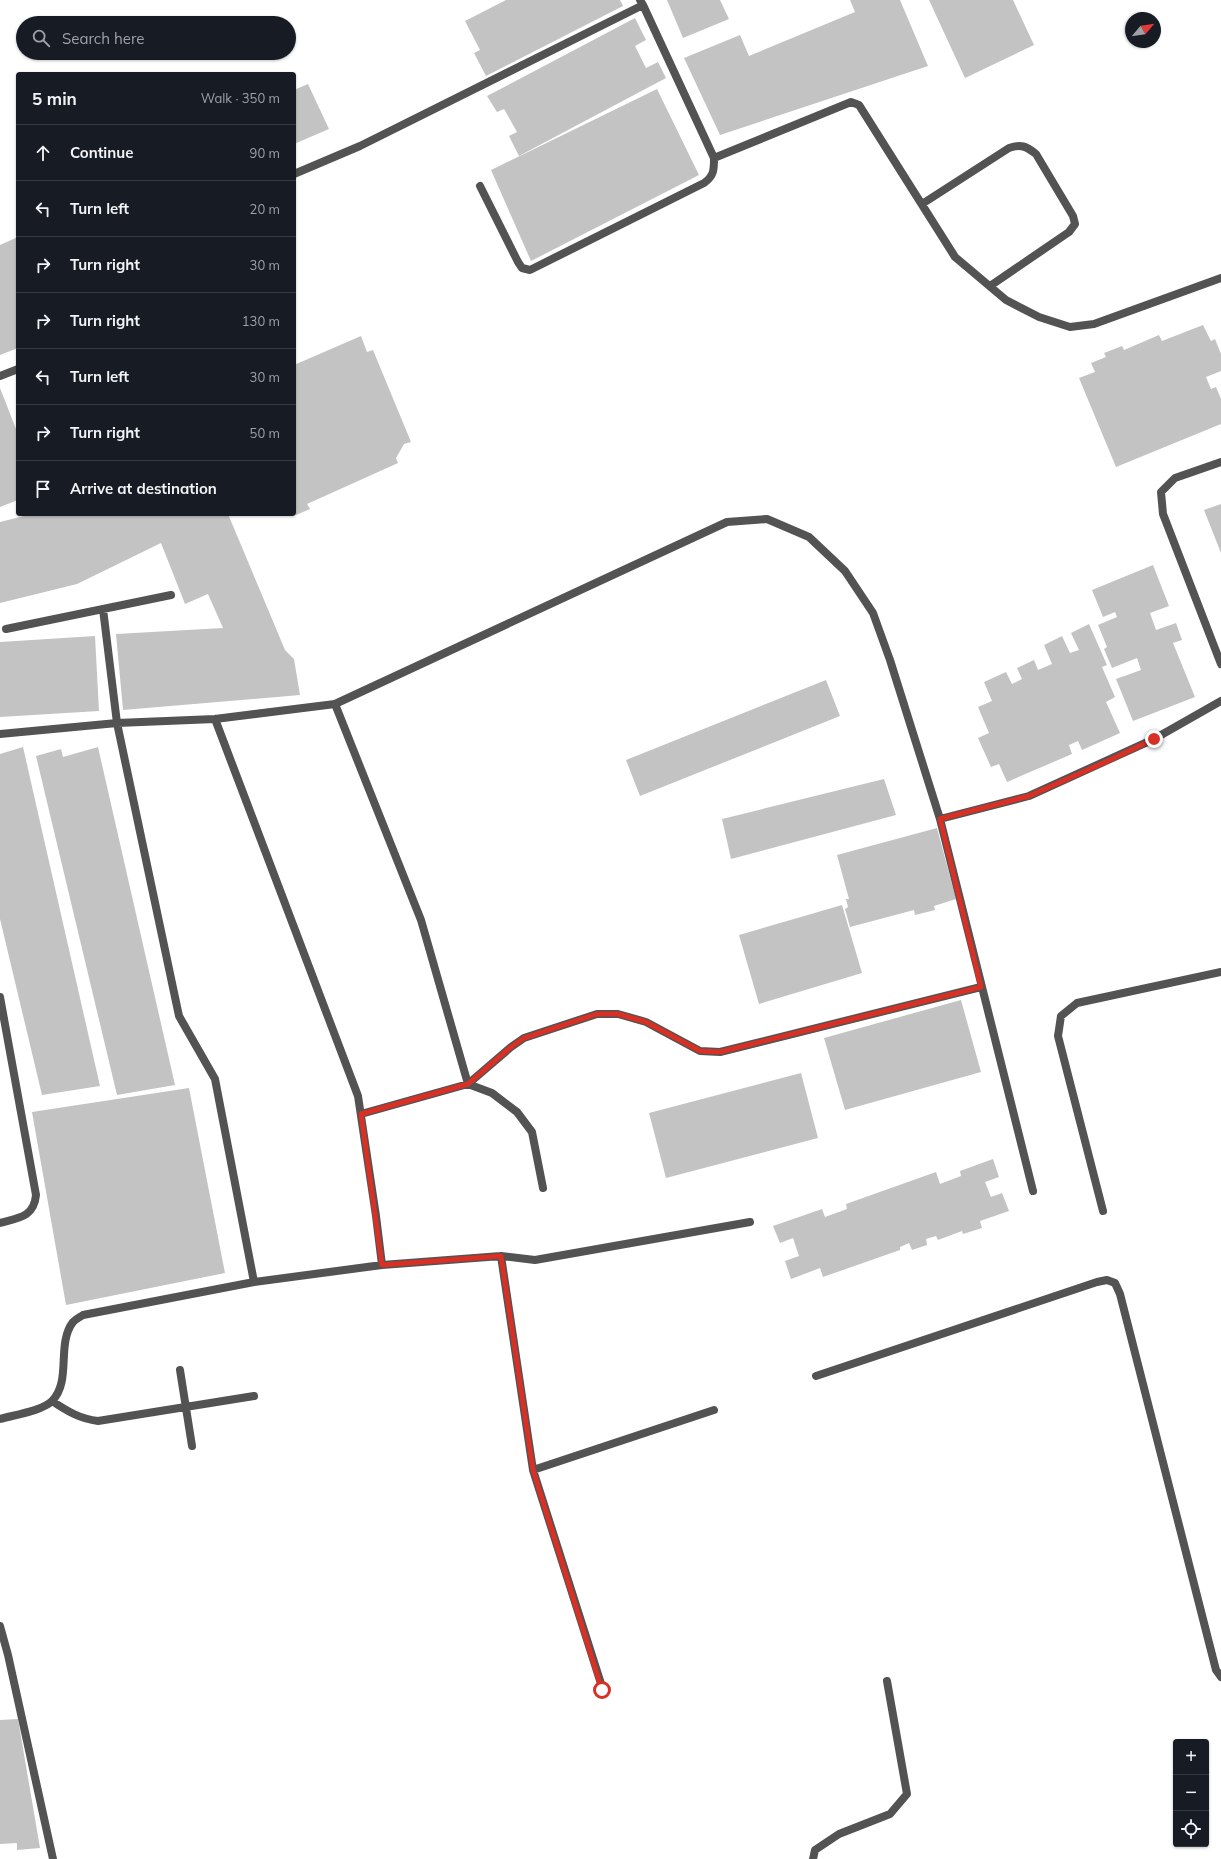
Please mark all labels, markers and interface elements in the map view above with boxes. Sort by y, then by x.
north arrow [1125,12,1161,48]
search box [16,16,296,60]
icon: search [30,27,52,49]
text: Search here [62,29,144,48]
text: 5 min [32,88,77,109]
text: Walk · 350 m [201,90,280,106]
icon: ahead [32,142,54,164]
text: Continue [70,143,133,162]
text: 90 m [250,145,280,161]
icon: left [32,198,54,220]
text: Turn left [70,199,129,218]
text: 20 m [250,201,280,217]
icon: right [32,254,54,276]
text: Turn right [70,255,140,274]
text: 30 m [250,257,280,273]
icon: right [32,310,54,332]
text: Turn right [70,311,140,330]
text: 130 m [242,313,280,329]
icon: left [32,366,54,388]
text: Turn left [70,367,129,386]
text: 30 m [250,369,280,385]
icon: right [32,422,54,444]
text: Turn right [70,423,140,442]
text: 50 m [250,425,280,441]
icon: arrive [32,478,54,500]
text: Arrive at destination [70,479,217,498]
route end [1145,730,1163,748]
route start [593,1681,611,1699]
map controls [1173,1739,1209,1847]
button: + [1173,1739,1209,1775]
button: − [1173,1775,1209,1811]
button: locate [1173,1811,1209,1847]

